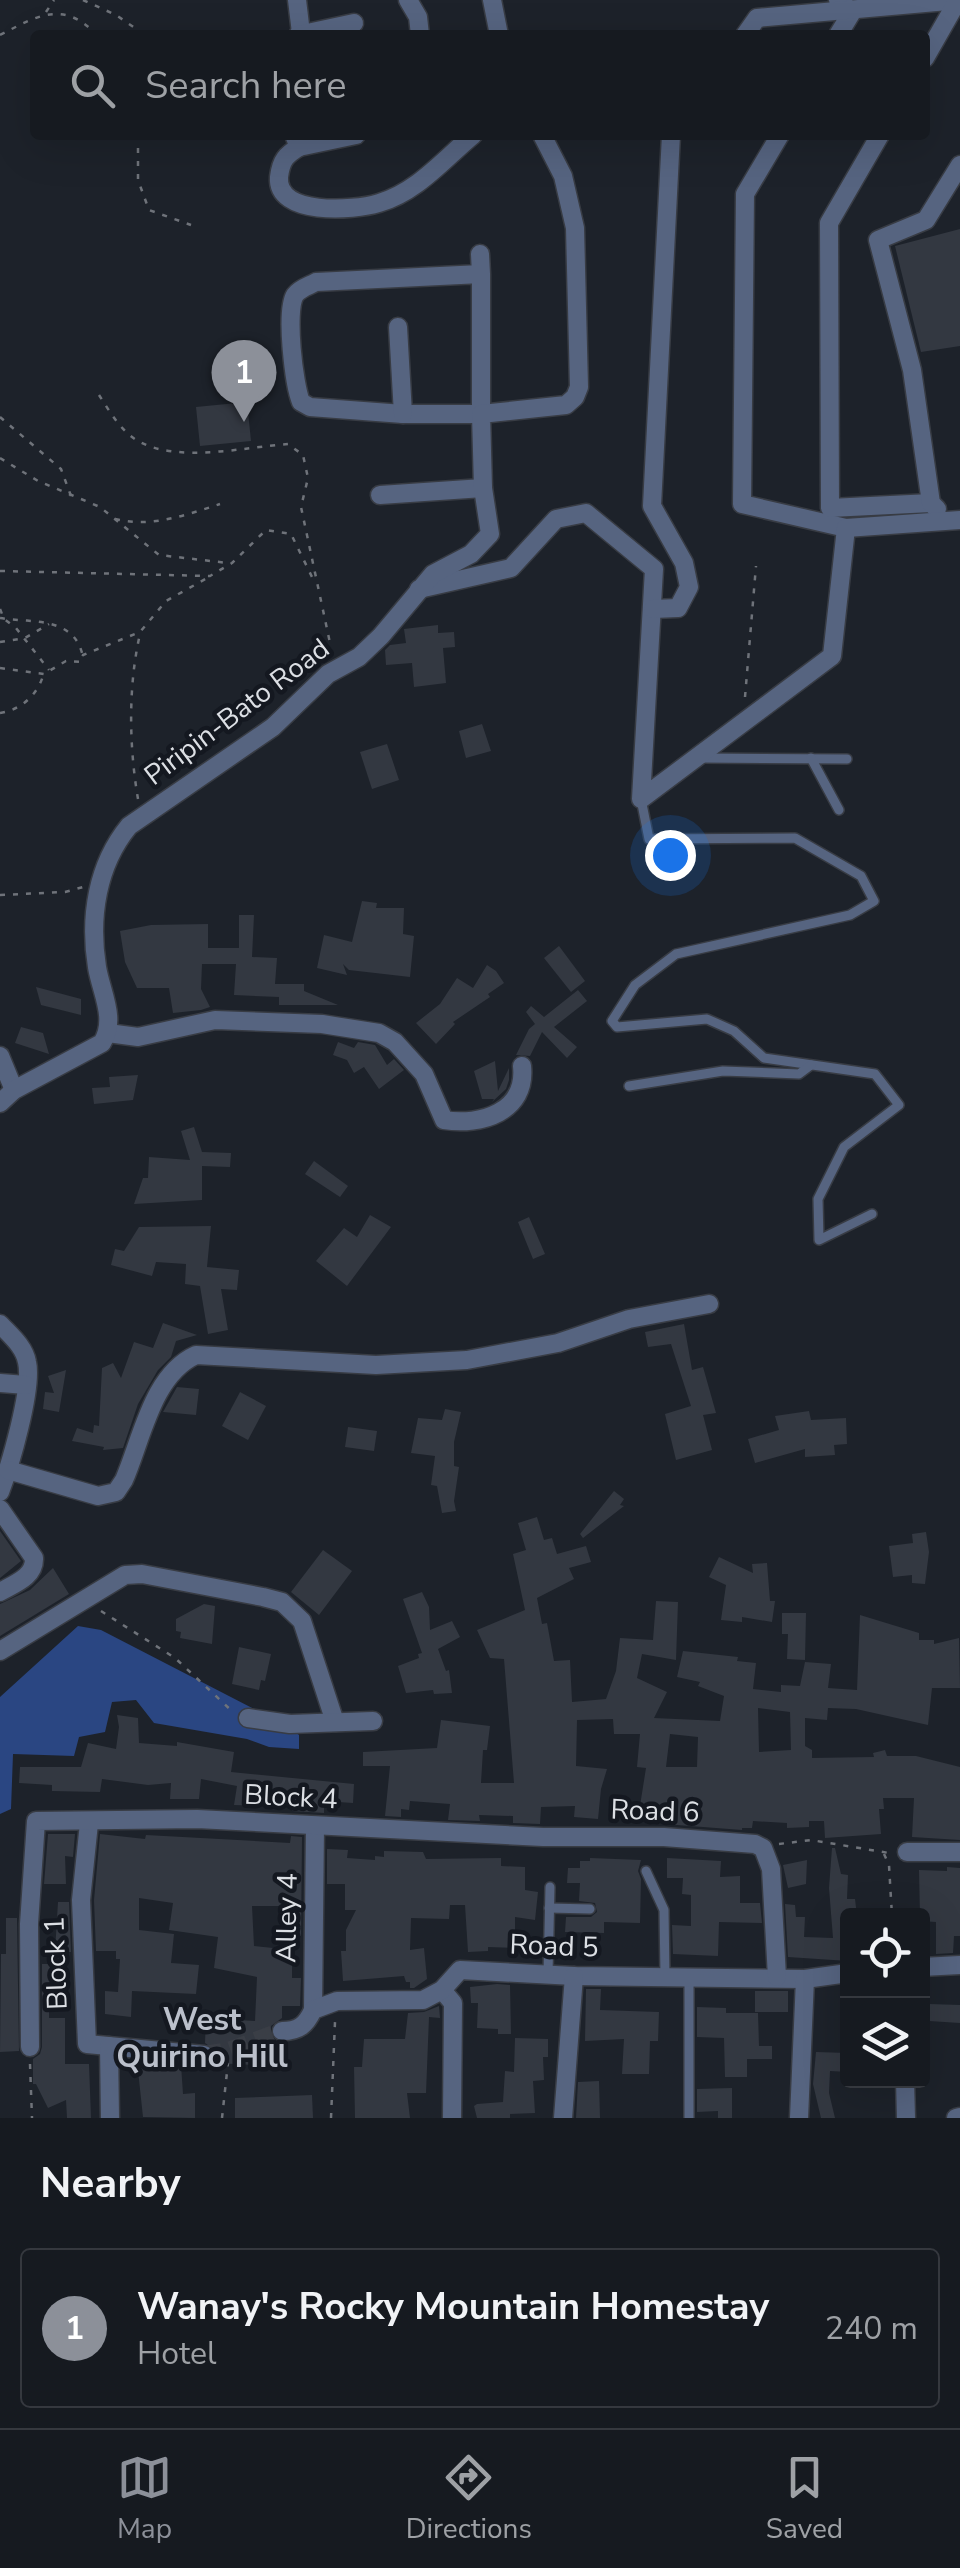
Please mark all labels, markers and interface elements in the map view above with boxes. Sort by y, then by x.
search box [30,30,930,140]
icon: search [65,58,120,113]
text: Search here [145,60,346,111]
pin: 1 [212,340,276,422]
street label: Piripin-Bato Road [137,630,337,794]
your location [645,830,696,881]
street label: Block 4 [243,1776,339,1818]
street label: Road 6 [610,1790,700,1832]
street label: Alley 4 [267,1873,307,1963]
map controls [840,1908,930,2088]
button: locate [840,1908,930,1998]
street label: Block 1 [35,1916,77,2010]
street label: Road 5 [509,1925,599,1967]
district label: West Quirino Hill [116,1998,288,2078]
button: layers [840,1998,930,2088]
text: Nearby [40,2155,181,2212]
text: Wanay's Rocky Mountain Homestay [137,2281,769,2332]
text: 1 [65,2307,84,2350]
text: 240 m [825,2307,918,2350]
text: Hotel [137,2332,217,2375]
tab: Map [117,2450,172,2548]
tab: Directions [406,2450,532,2548]
tab: Saved [766,2450,843,2548]

